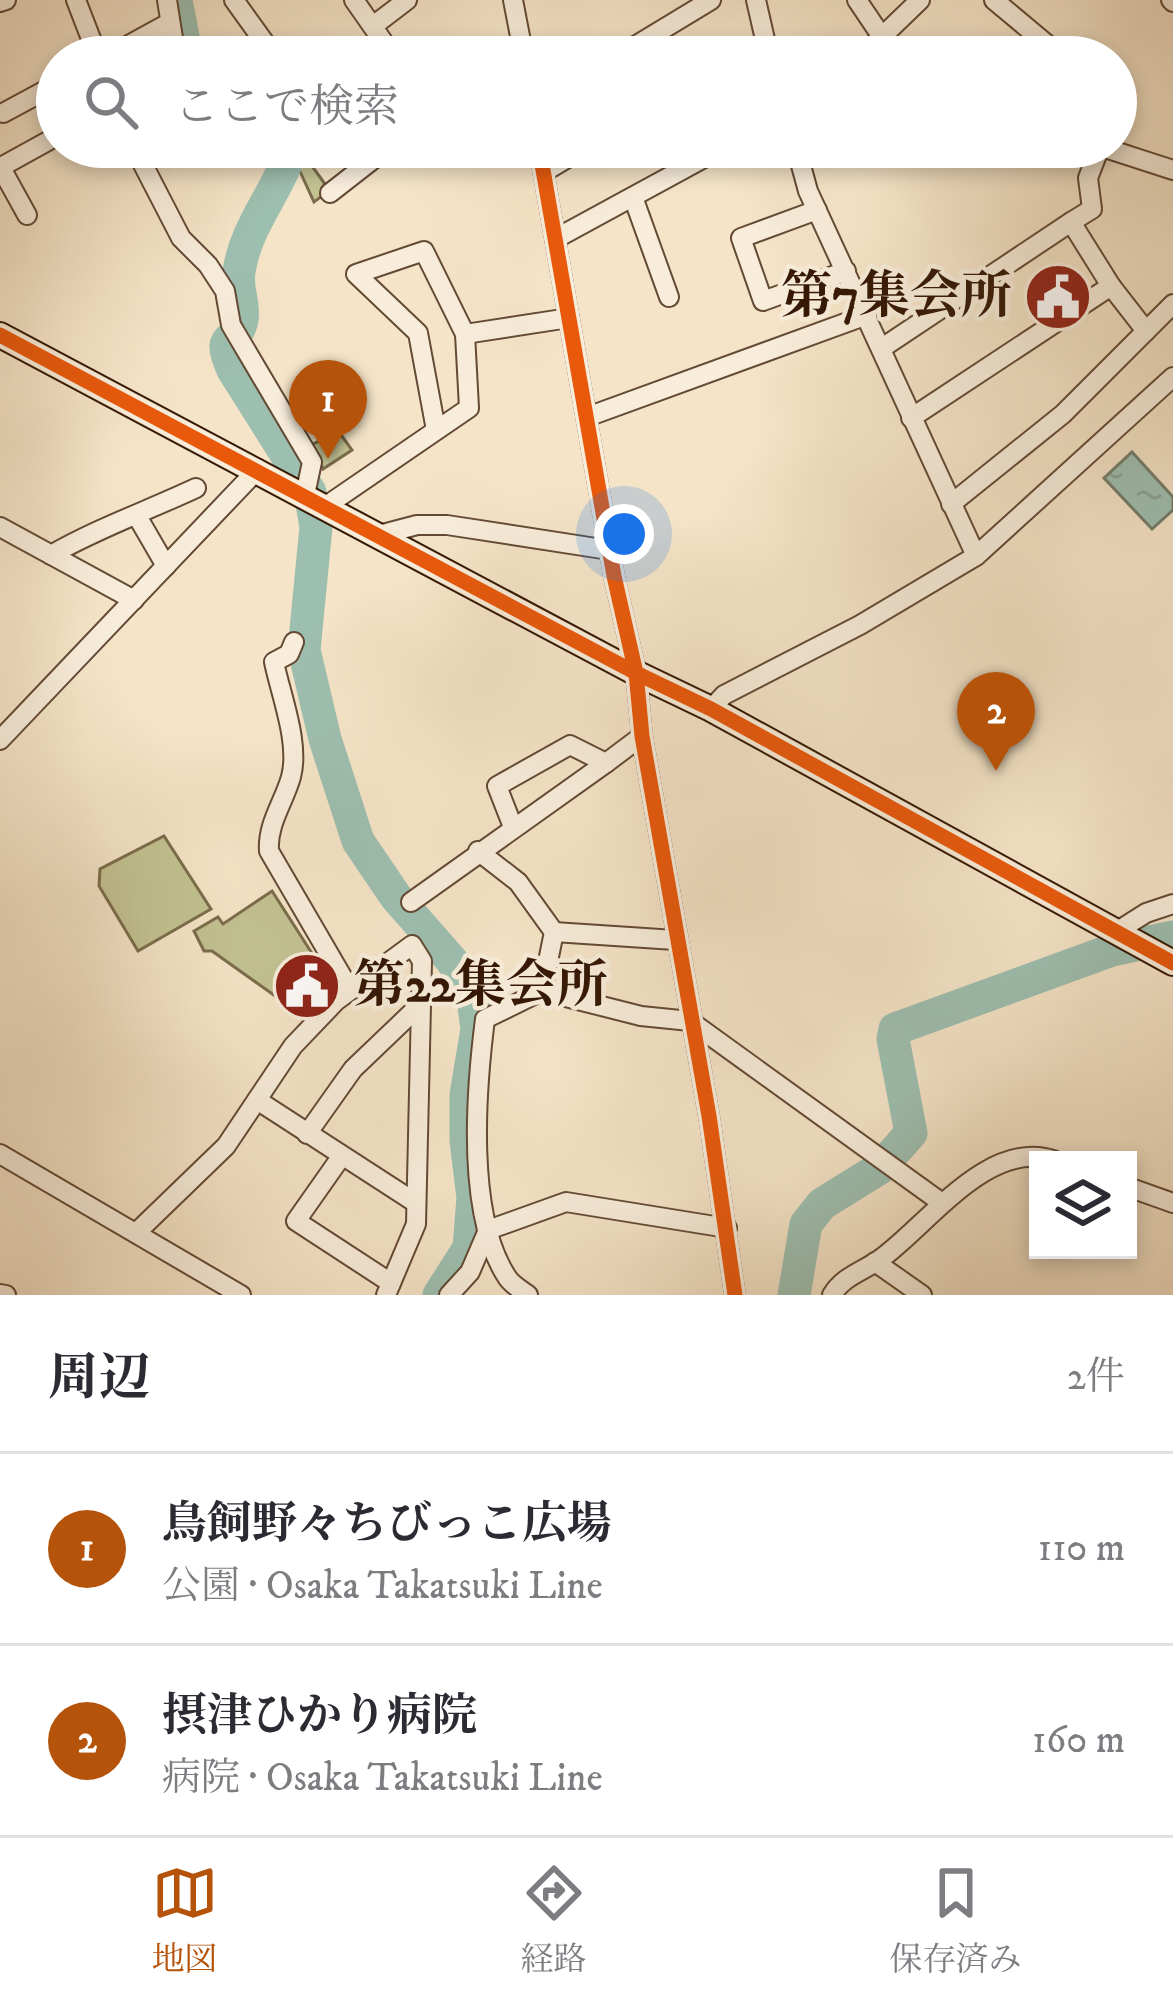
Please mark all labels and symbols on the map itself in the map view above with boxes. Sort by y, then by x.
public building icon: 第7集会所 [1023,262,1093,332]
place label: 第7集会所 [781,265,1012,329]
pin: 1 [289,360,367,459]
your location [594,504,654,564]
pin: 2 [957,672,1035,771]
public building icon: 第22集会所 [272,951,342,1021]
place label: 第22集会所 [354,954,608,1018]

